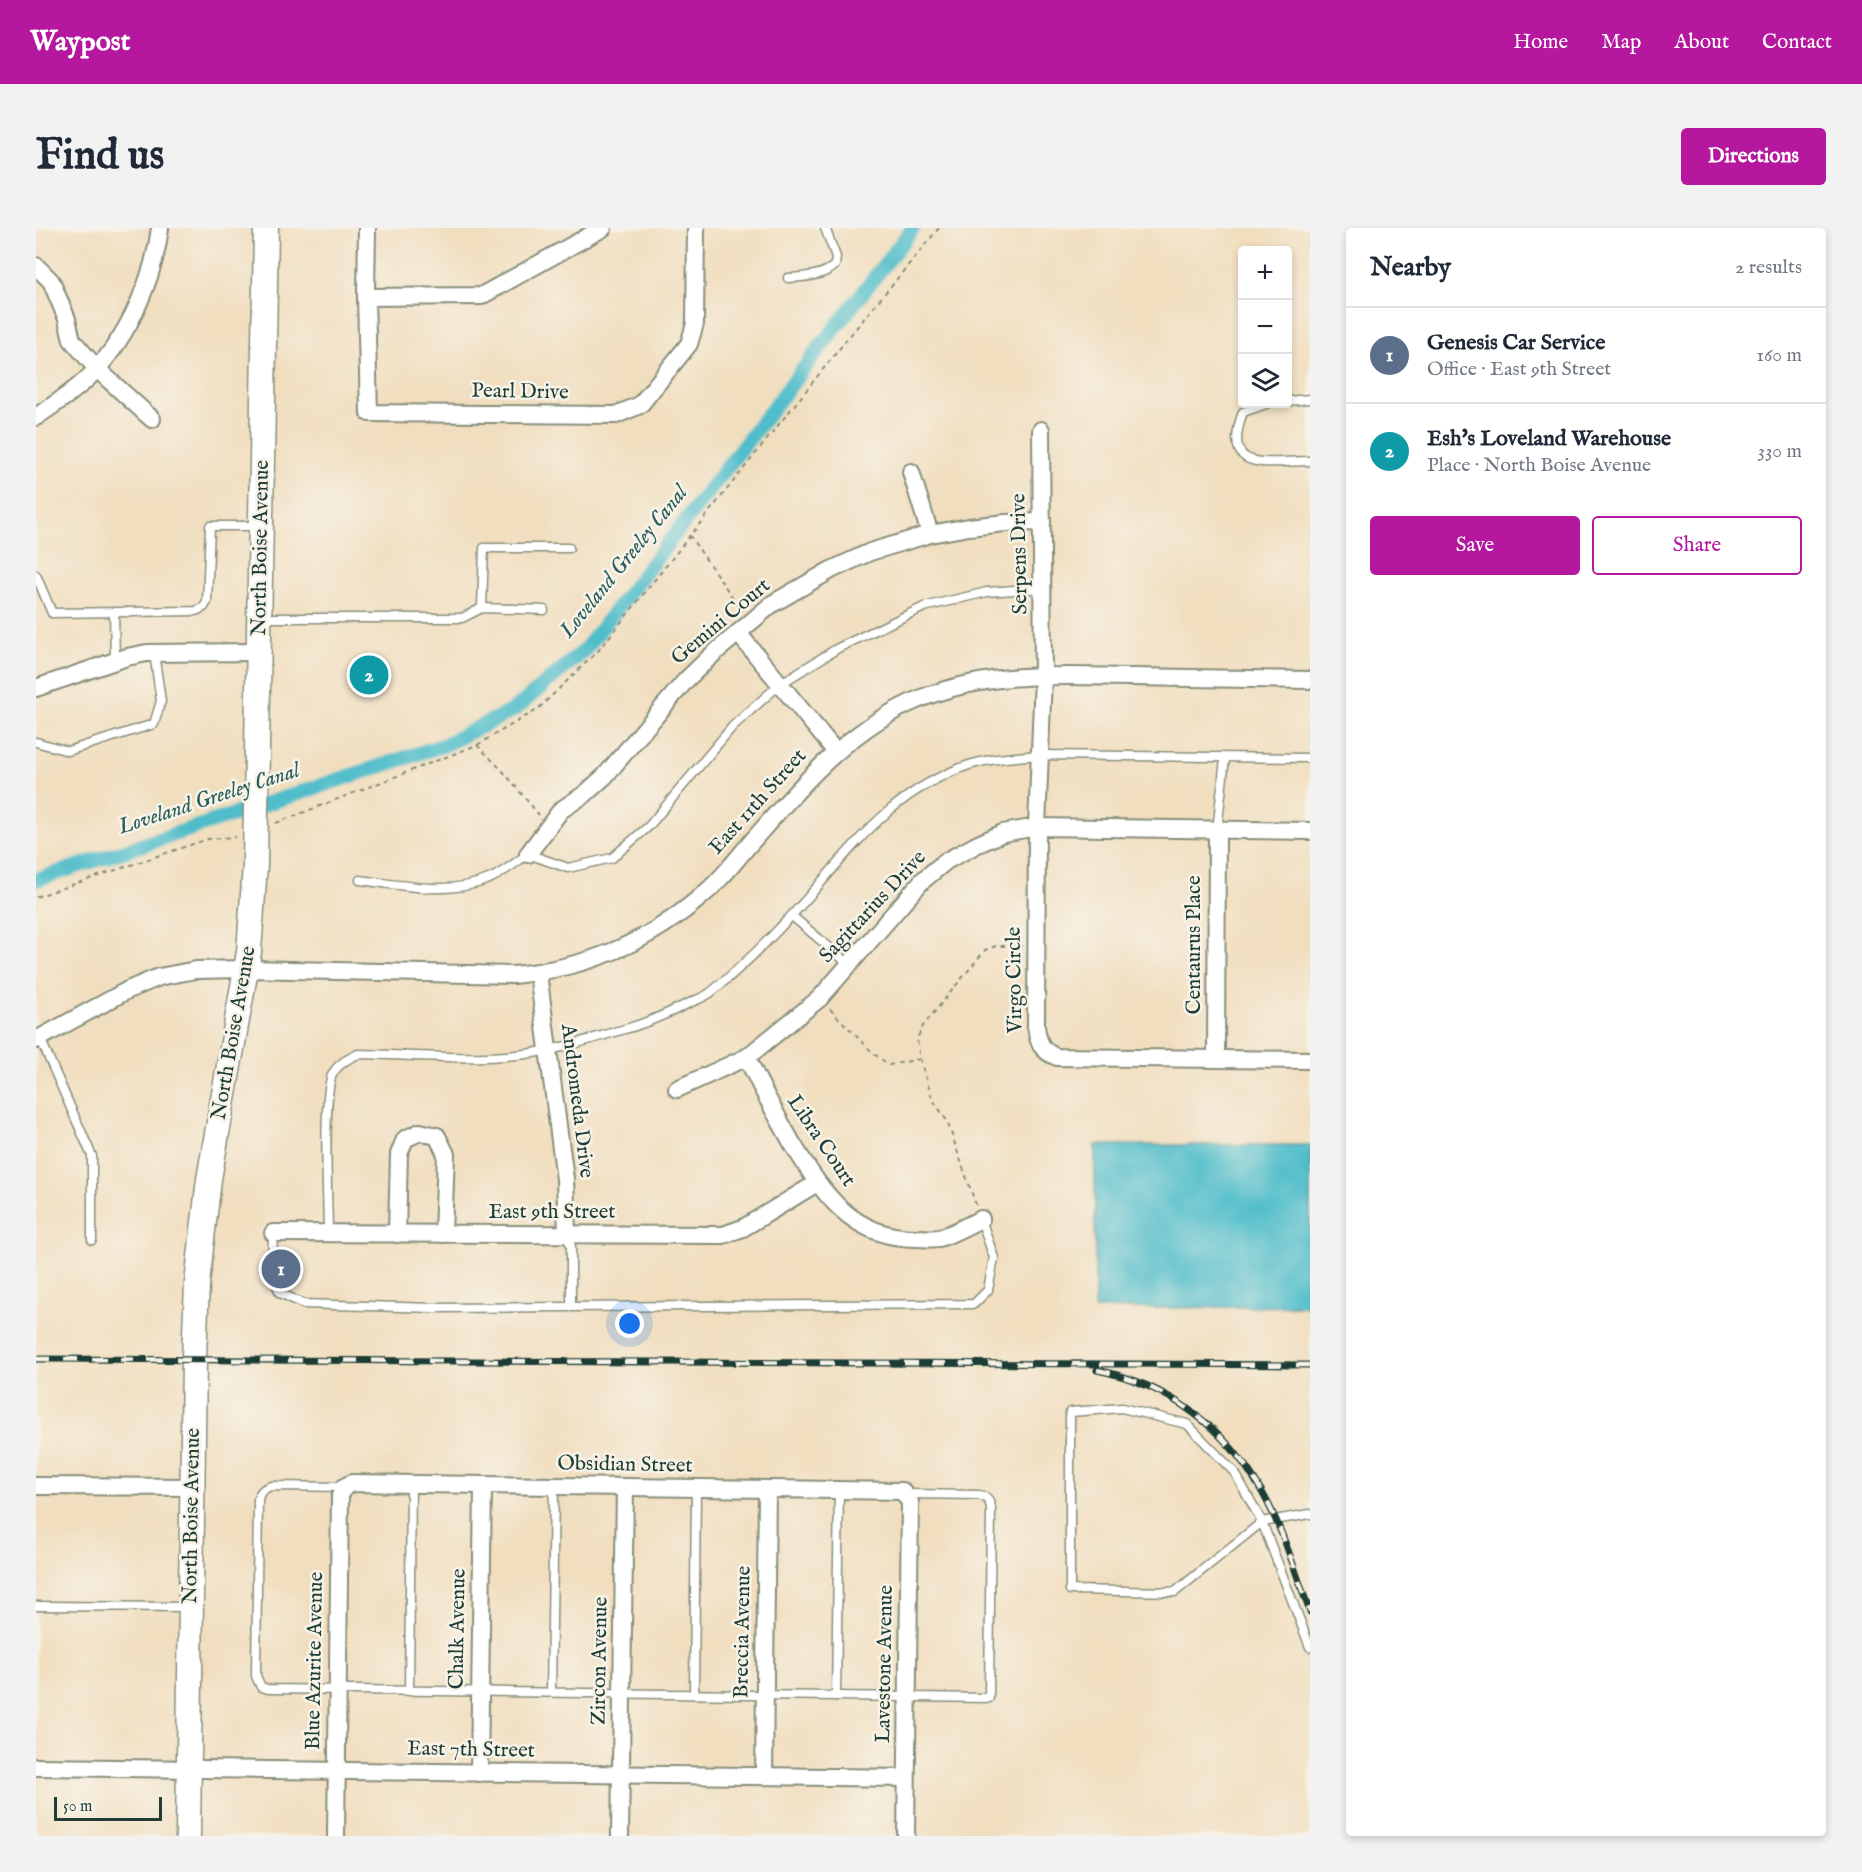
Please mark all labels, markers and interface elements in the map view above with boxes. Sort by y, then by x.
text: Waypost [30,25,130,60]
text: Home [1513,29,1568,56]
text: Map [1601,29,1641,56]
text: About [1674,29,1729,56]
text: Contact [1762,29,1832,56]
button: Directions [1681,128,1826,185]
text: Find us [36,130,164,183]
map controls [1238,246,1292,408]
button: + [1238,246,1292,300]
text: Nearby [1370,251,1451,284]
text: 2 results [1735,255,1802,280]
button: − [1238,300,1292,354]
text: Genesis Car Service [1427,329,1605,357]
text: 1 [1386,343,1393,368]
text: 160 m [1756,343,1802,368]
button: layers [1238,354,1292,408]
text: Office · East 9th Street [1427,357,1611,382]
street label: Pearl Drive [471,378,569,406]
text: Esh's Loveland Warehouse [1427,425,1671,453]
text: 2 [1385,439,1394,464]
text: 330 m [1757,439,1802,464]
text: Place · North Boise Avenue [1427,453,1651,478]
street label: North Boise Avenue [246,459,276,636]
water label: Loveland Greeley Canal [553,478,695,645]
street label: Serpens Drive [1005,493,1035,615]
button: Save [1370,516,1580,575]
button: Share [1592,516,1802,575]
street label: Gemini Court [666,573,776,671]
pin: 2 [350,652,388,698]
street label: East 11th Street [703,743,813,861]
water label: Loveland Greeley Canal [114,756,305,842]
street label: Sagittarius Drive [814,844,933,969]
street label: Centaurus Place [1181,875,1208,1015]
street label: Virgo Circle [1001,926,1029,1035]
street label: North Boise Avenue [205,944,263,1122]
street label: Andromeda Drive [554,1021,600,1180]
street label: Libra Court [780,1090,862,1192]
street label: East 9th Street [488,1199,616,1226]
pin: 1 [262,1246,300,1292]
your location [615,1309,644,1338]
street label: North Boise Avenue [177,1427,207,1604]
street label: Obsidian Street [557,1450,693,1480]
street label: Breccia Avenue [728,1565,758,1699]
street label: Chalk Avenue [443,1568,473,1690]
street label: Blue Azurite Avenue [300,1571,330,1750]
street label: Lavestone Avenue [870,1584,900,1743]
street label: Zircon Avenue [585,1596,615,1725]
street label: East 7th Street [407,1735,535,1765]
scale bar [54,1794,162,1822]
text: 50 m [63,1797,92,1817]

